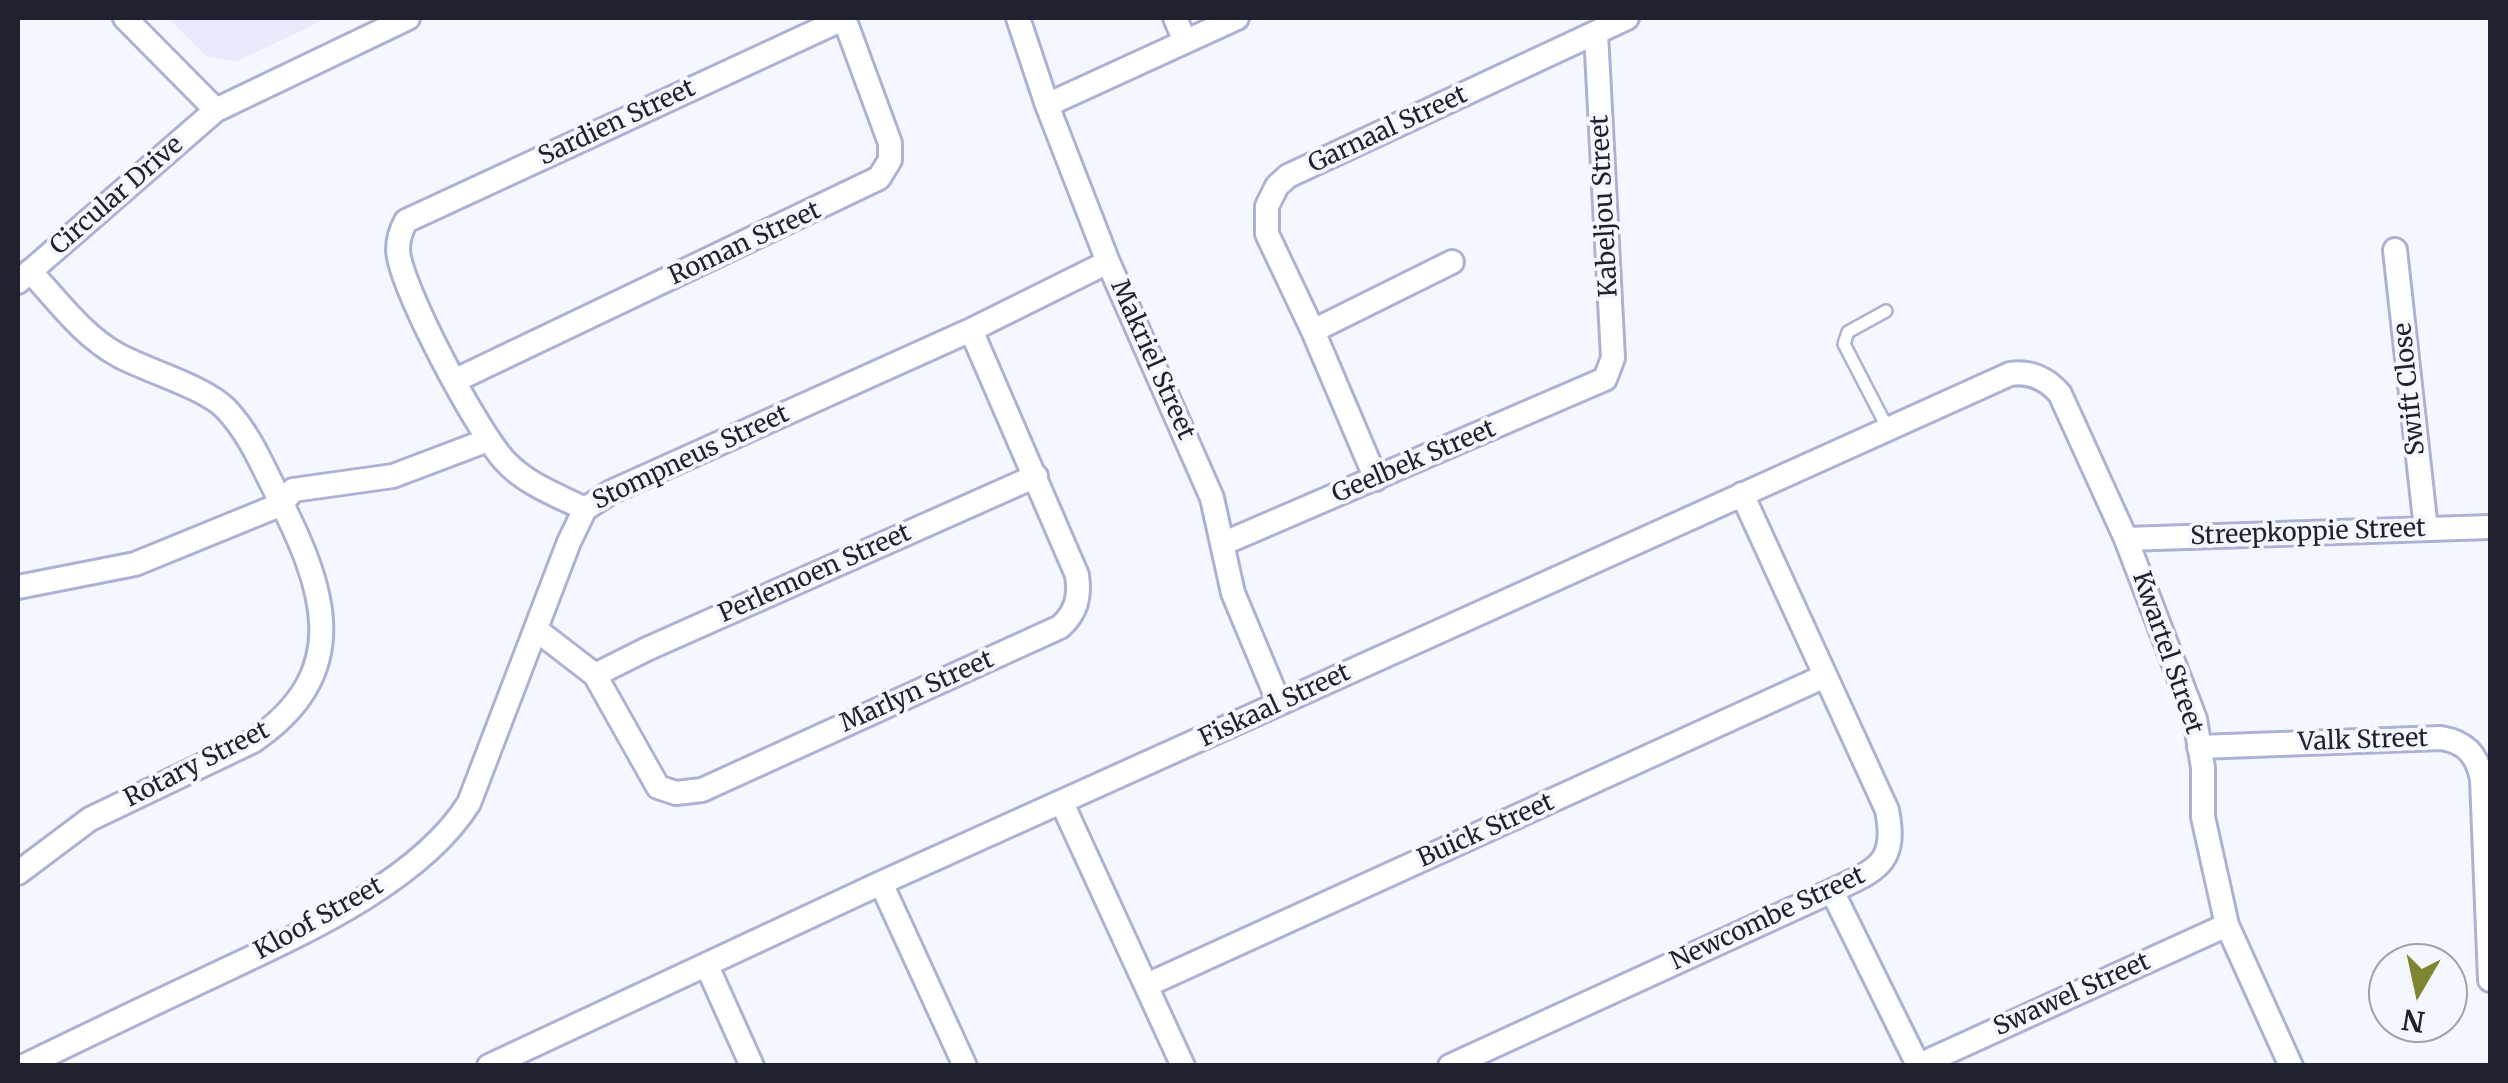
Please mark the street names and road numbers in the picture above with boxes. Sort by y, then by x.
street label: Sardien Street [534,74,700,172]
street label: Garnaal Street [1304,80,1472,180]
street label: Kabeljou Street [1585,114,1625,298]
street label: Circular Drive [44,130,190,262]
street label: Roman Street [664,196,826,292]
street label: Makriel Street [1103,276,1201,444]
street label: Swift Close [2388,321,2432,457]
street label: Stompneus Street [588,399,794,517]
street label: Geelbek Street [1328,414,1500,510]
street label: Streepkoppie Street [2190,514,2426,552]
street label: Perlemoen Street [714,518,916,630]
street label: Kwartel Street [2125,568,2209,738]
street label: Marlyn Street [836,645,998,739]
street label: Fiskaal Street [1195,658,1355,754]
street label: Rotary Street [119,716,275,814]
street label: Valk Street [2298,724,2428,758]
street label: Buick Street [1413,788,1559,874]
street label: Newcombe Street [1666,861,1870,977]
street label: Kloof Street [249,871,389,967]
street label: Swawel Street [1989,947,2155,1043]

